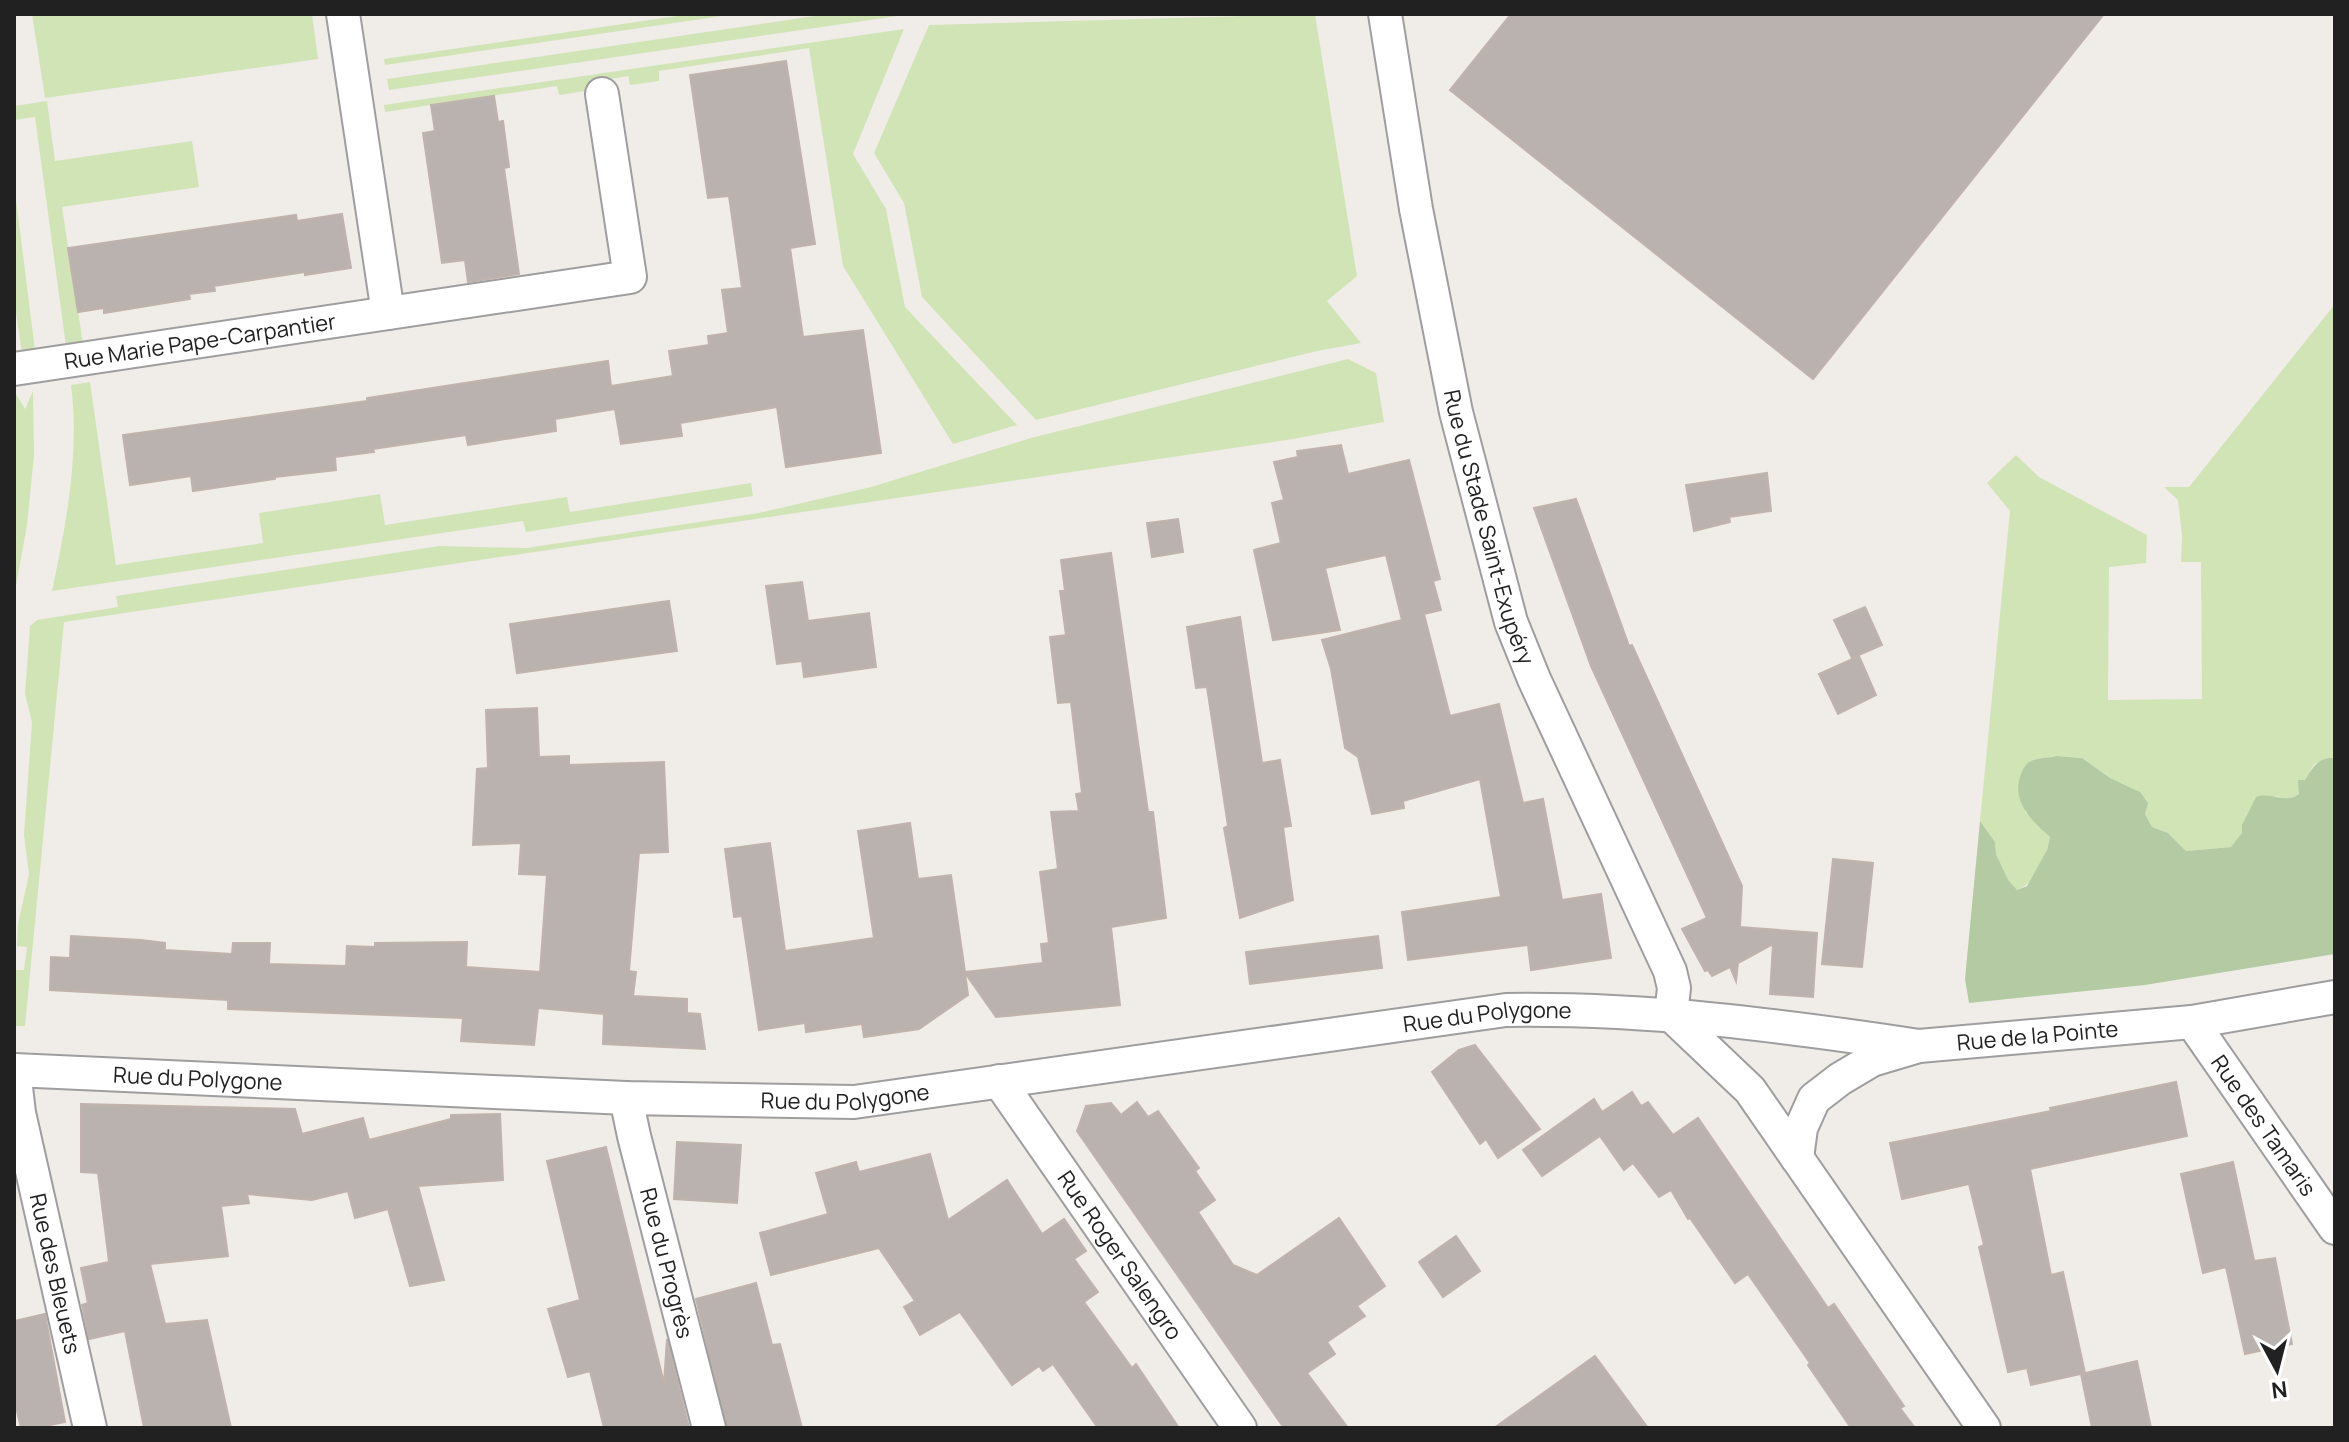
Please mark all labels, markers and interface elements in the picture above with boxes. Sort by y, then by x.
street label: Rue Marie Pape-Carpantier [62,306,338,376]
street label: Rue du Stade Saint-Exupéry [1437,387,1542,669]
street label: Rue du Polygone [1401,995,1572,1039]
street label: Rue de la Pointe [1955,1014,2120,1058]
street label: Rue des Tamaris [2204,1049,2323,1202]
street label: Rue du Polygone [113,1060,283,1097]
street label: Rue du Polygone [760,1077,931,1118]
street label: Rue Roger Salengro [1051,1165,1189,1346]
street label: Rue du Progrès [633,1185,700,1341]
street label: Rue des Bleuets [23,1190,88,1357]
north arrow [2237,1330,2317,1410]
text: N [2270,1374,2289,1406]

